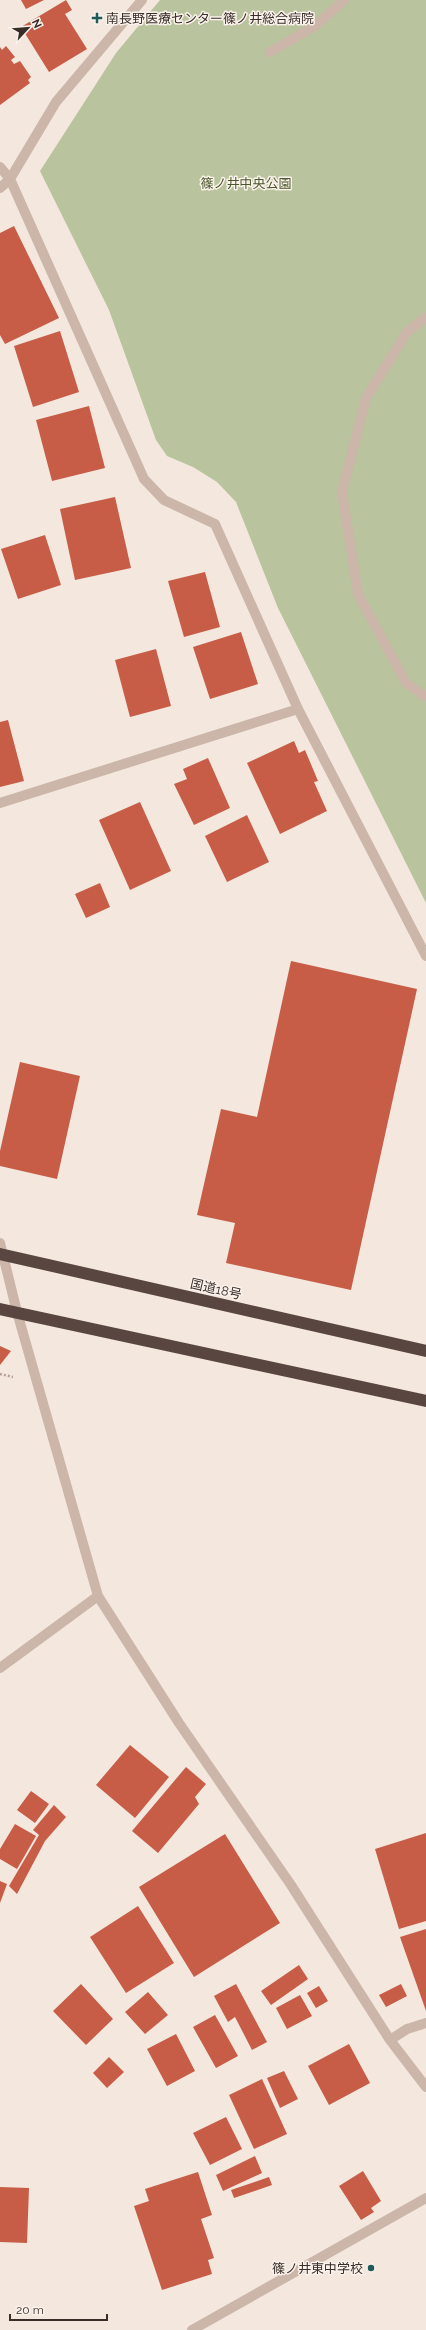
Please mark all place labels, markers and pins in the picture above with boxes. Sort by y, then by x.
place label: 南長野医療センター篠ノ井総合病院 [106,11,314,26]
marker: 南長野医療センター篠ノ井総合病院 [91,12,103,24]
place label: 篠ノ井東中学校 [272,2261,363,2276]
marker: 篠ノ井東中学校 [366,2263,376,2273]

